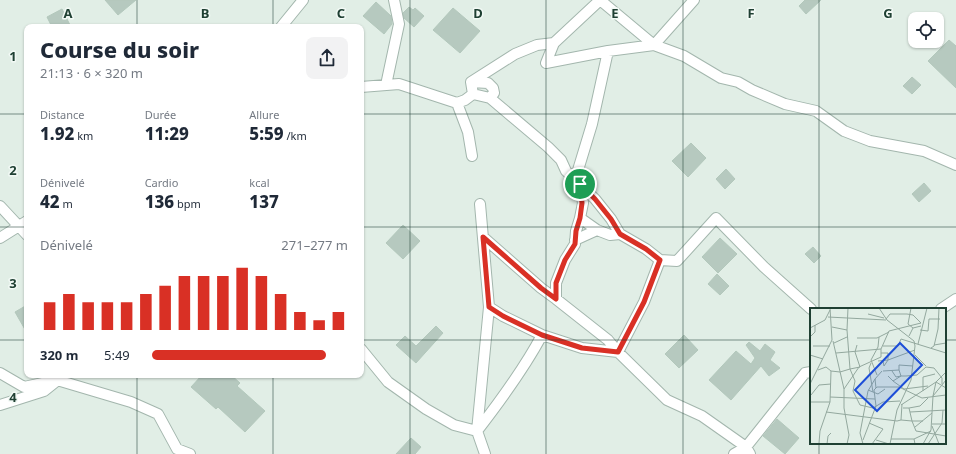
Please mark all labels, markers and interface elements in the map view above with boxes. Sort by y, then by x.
text: A [64,4,73,22]
text: B [201,4,209,22]
text: C [337,4,345,22]
text: D [473,4,483,22]
text: E [611,4,619,22]
text: F [747,4,755,22]
text: G [883,4,893,22]
map controls [908,12,944,48]
button: locate [908,12,944,48]
text: Course du soir [40,34,199,64]
button: share [306,37,348,79]
text: 1 [9,47,17,65]
text: 21:13 · 6 × 320 m [40,64,143,82]
text: Distance [40,107,85,122]
text: Durée [145,107,176,122]
text: Allure [249,107,279,122]
text: 1.92 [40,122,74,145]
text: 11:29 [145,122,189,145]
text: 5:59 [249,122,284,145]
text: km [74,128,93,143]
text: /km [284,128,307,143]
text: 2 [9,161,17,179]
pin [563,167,597,201]
icon: arrive [569,173,591,195]
text: Dénivelé [40,175,85,190]
text: Cardio [145,175,178,190]
text: kcal [249,175,270,190]
text: 42 [40,190,60,213]
text: 136 [145,190,174,213]
text: 137 [249,190,279,213]
text: m [60,196,73,211]
text: bpm [174,196,201,211]
text: Dénivelé [40,236,93,254]
text: 271–277 m [281,236,348,254]
text: 3 [9,274,17,292]
inset map [810,308,946,444]
text: 320 m [40,346,78,364]
text: 5:49 [104,346,130,364]
text: 4 [9,388,17,406]

